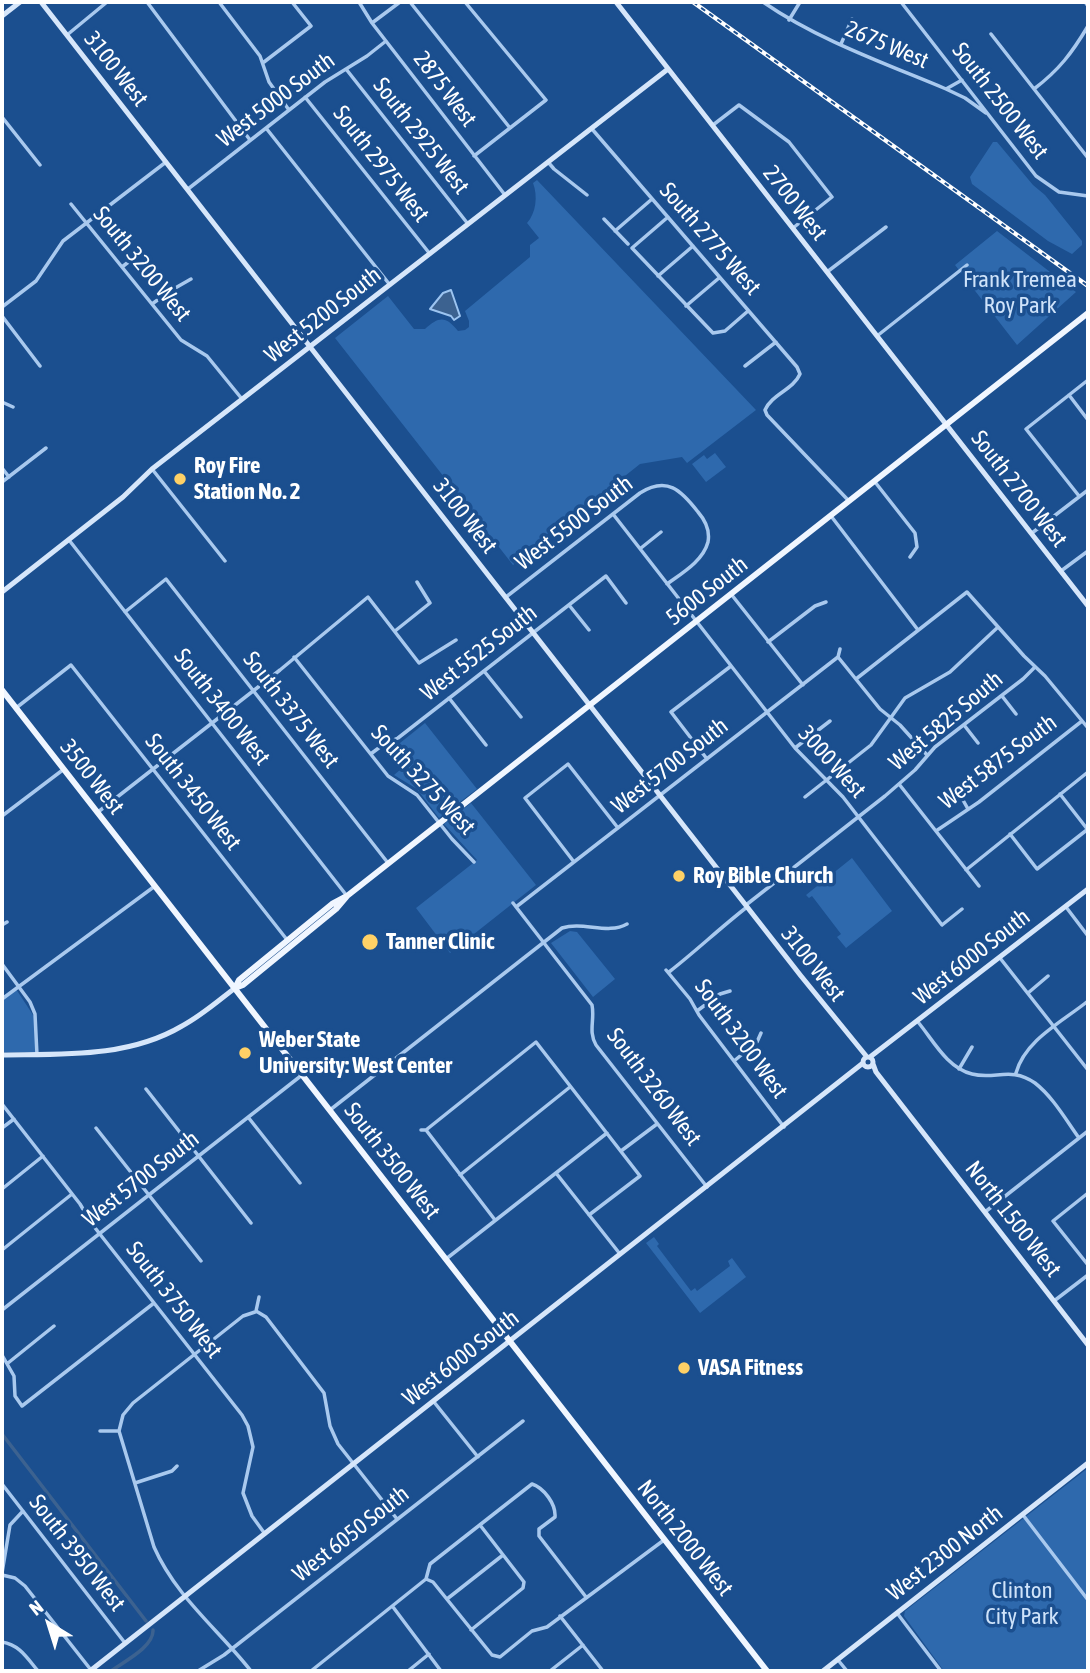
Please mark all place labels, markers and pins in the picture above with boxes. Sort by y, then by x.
place label: Roy Fire Station No. 2 [194,452,300,506]
marker: Roy Fire Station No. 2 [172,471,188,487]
place label: Roy Bible Church [693,862,833,890]
marker: Roy Bible Church [671,868,687,884]
place label: Tanner Clinic [386,928,495,956]
marker: Tanner Clinic [360,932,380,952]
place label: Weber State University: West Center [259,1026,452,1080]
marker: Weber State University: West Center [237,1045,253,1061]
place label: VASA Fitness [698,1354,803,1382]
marker: VASA Fitness [676,1360,692,1376]

